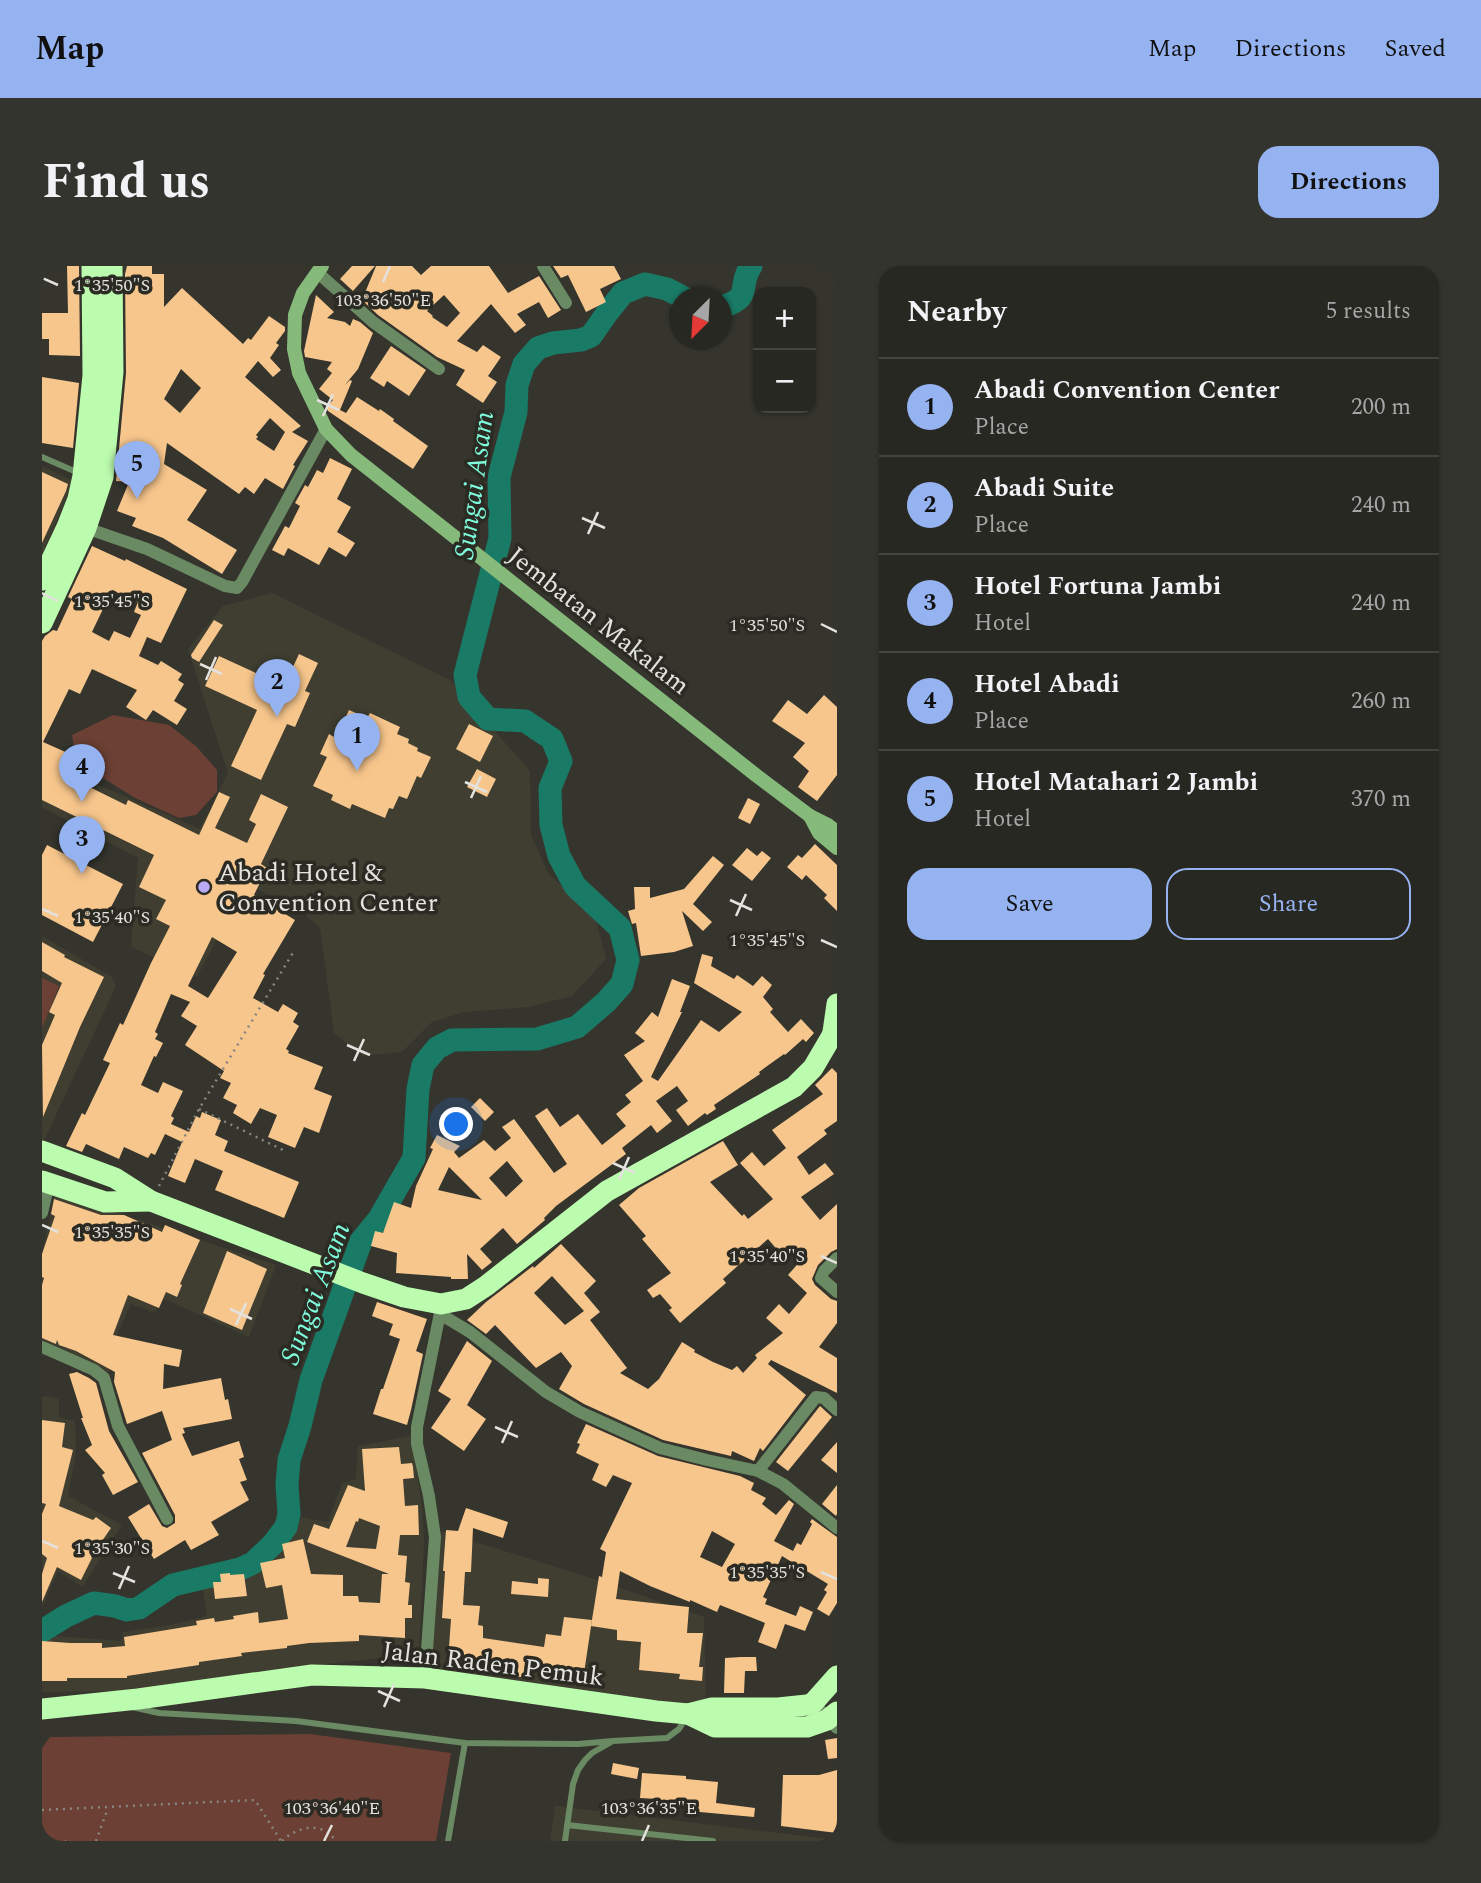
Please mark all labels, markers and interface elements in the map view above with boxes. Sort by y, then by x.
text: Map [35,24,104,74]
text: Map [1148,31,1196,67]
text: Directions [1234,31,1346,67]
text: Saved [1384,31,1446,67]
text: Find us [42,145,210,220]
button: Directions [1258,146,1439,218]
text: 1°35'50"S [74,272,150,299]
text: 103°36'50"E [335,287,431,314]
north arrow [669,287,732,350]
map controls [753,287,816,413]
button: + [753,287,816,350]
text: Nearby [907,289,1006,335]
text: 5 results [1326,294,1411,329]
button: − [753,350,816,413]
text: Abadi Convention Center [974,370,1279,410]
text: 1 [924,390,936,425]
text: 200 m [1351,390,1411,425]
water label: Sungai Asam [443,408,506,562]
text: Place [974,410,1029,445]
pin: 5 [114,441,160,499]
text: Abadi Suite [974,468,1114,508]
text: 2 [924,488,936,523]
text: 240 m [1351,488,1411,523]
text: Place [974,508,1029,543]
street label: Jembatan Makalam [499,537,698,705]
text: Hotel Fortuna Jambi [974,566,1221,606]
text: 3 [924,586,936,621]
text: 240 m [1351,586,1411,621]
text: 1°35'45"S [74,588,150,615]
text: Hotel [974,606,1031,641]
text: 1°35'50"S [729,612,805,639]
pin: 2 [254,659,300,717]
text: Hotel Abadi [974,664,1120,704]
text: 4 [924,684,936,719]
text: 260 m [1351,684,1411,719]
text: Place [974,704,1029,739]
pin: 1 [334,713,380,771]
pin: 4 [59,744,105,802]
text: Hotel Matahari 2 Jambi [974,762,1258,802]
text: 5 [924,782,936,817]
text: 370 m [1351,782,1411,817]
text: Hotel [974,802,1031,837]
pin: 3 [59,816,105,874]
place label: Abadi Hotel & Convention Center [218,853,438,923]
button: Save [907,868,1152,940]
button: Share [1166,868,1411,940]
marker: Abadi Hotel & Convention Center [196,879,212,895]
text: 1°35'40"S [74,904,150,931]
text: 1°35'45"S [729,927,805,954]
your location [439,1107,473,1141]
water label: Sungai Asam [269,1216,362,1371]
text: 1°35'35"S [74,1219,150,1246]
text: 1°35'40"S [729,1243,805,1270]
text: 1°35'30"S [74,1535,150,1562]
text: 1°35'35"S [729,1559,805,1586]
street label: Jalan Raden Pemuk [380,1631,606,1697]
text: 103°36'40"E [284,1795,380,1822]
text: 103°36'35"E [601,1795,697,1822]

